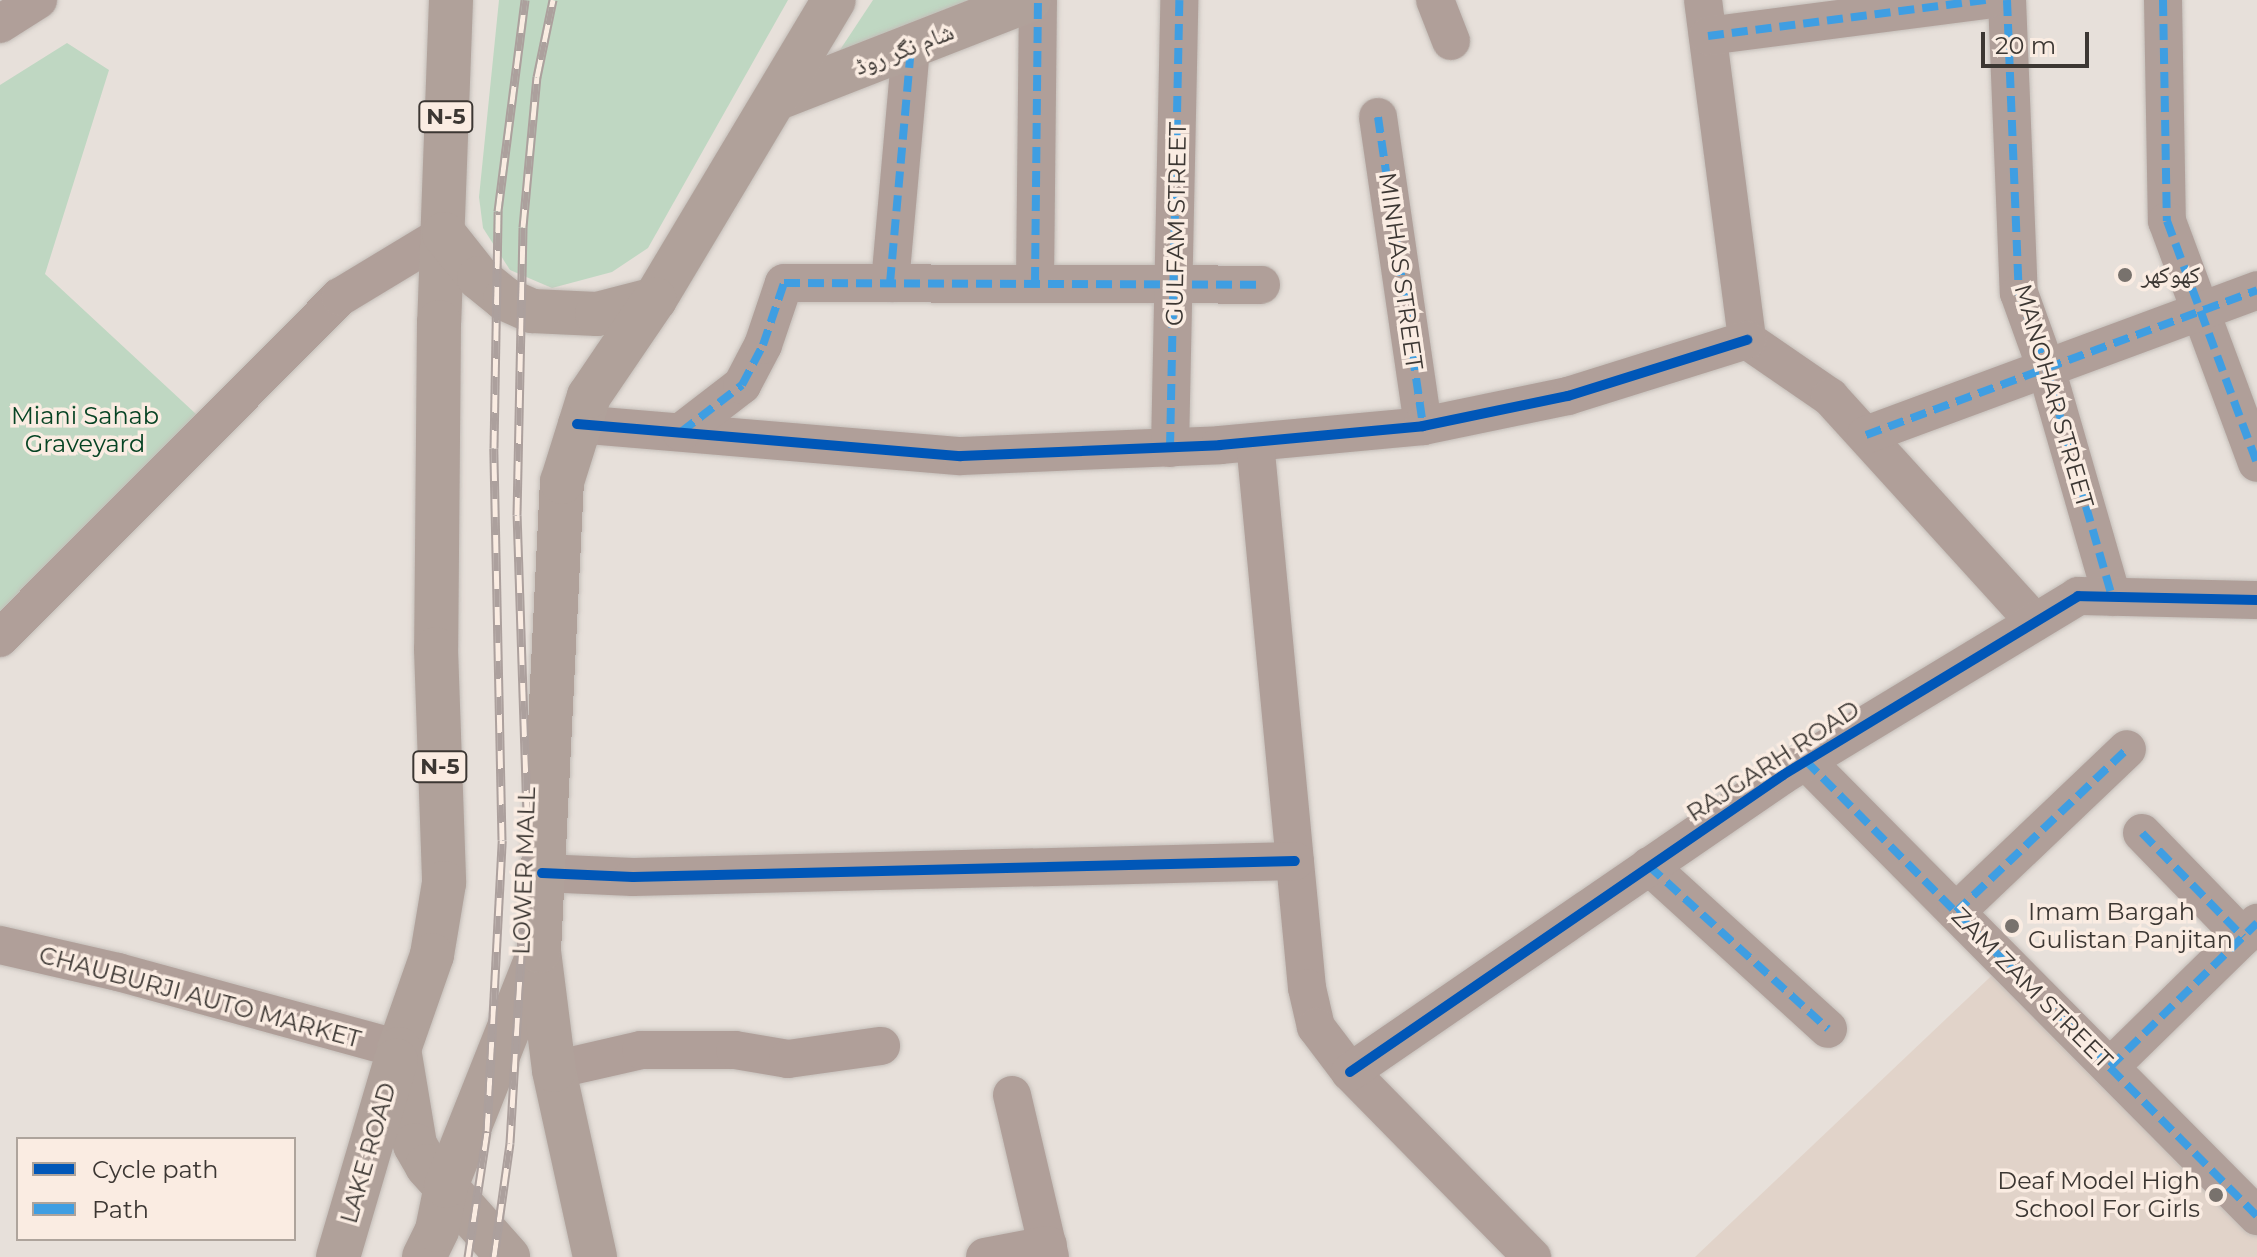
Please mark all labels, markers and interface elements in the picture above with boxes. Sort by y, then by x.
scale bar [1985,16,2093,66]
street label: شام نگر روڈ [850,17,958,81]
text: 20 m [1995,31,2056,60]
road number: N-5 [418,99,474,135]
street label: GULFAM STREET [1160,122,1192,326]
street label: MINHAS STREET [1373,170,1429,372]
place label: کھوکھر [2141,261,2200,289]
marker: کھوکھر [2116,266,2134,284]
street label: MANOHAR STREET [2008,281,2100,511]
park label: Miani Sahab Graveyard [11,402,159,458]
street label: RAJGARH ROAD [1681,694,1865,828]
road number: N-5 [412,749,468,785]
street label: LOWER MALL [507,787,541,955]
place label: Imam Bargah Gulistan Panjitan [2028,898,2233,954]
street label: ZAM ZAM STREET [1946,902,2118,1074]
marker: Imam Bargah Gulistan Panjitan [2003,917,2021,935]
street label: CHAUBURJI AUTO MARKET [36,940,364,1054]
street label: LAKE ROAD [334,1079,402,1227]
legend [16,1137,296,1241]
text: Cycle path [92,1155,219,1184]
place label: Deaf Model High School For Girls [1997,1167,2200,1223]
marker: Deaf Model High School For Girls [2207,1186,2225,1204]
text: Path [92,1195,149,1224]

